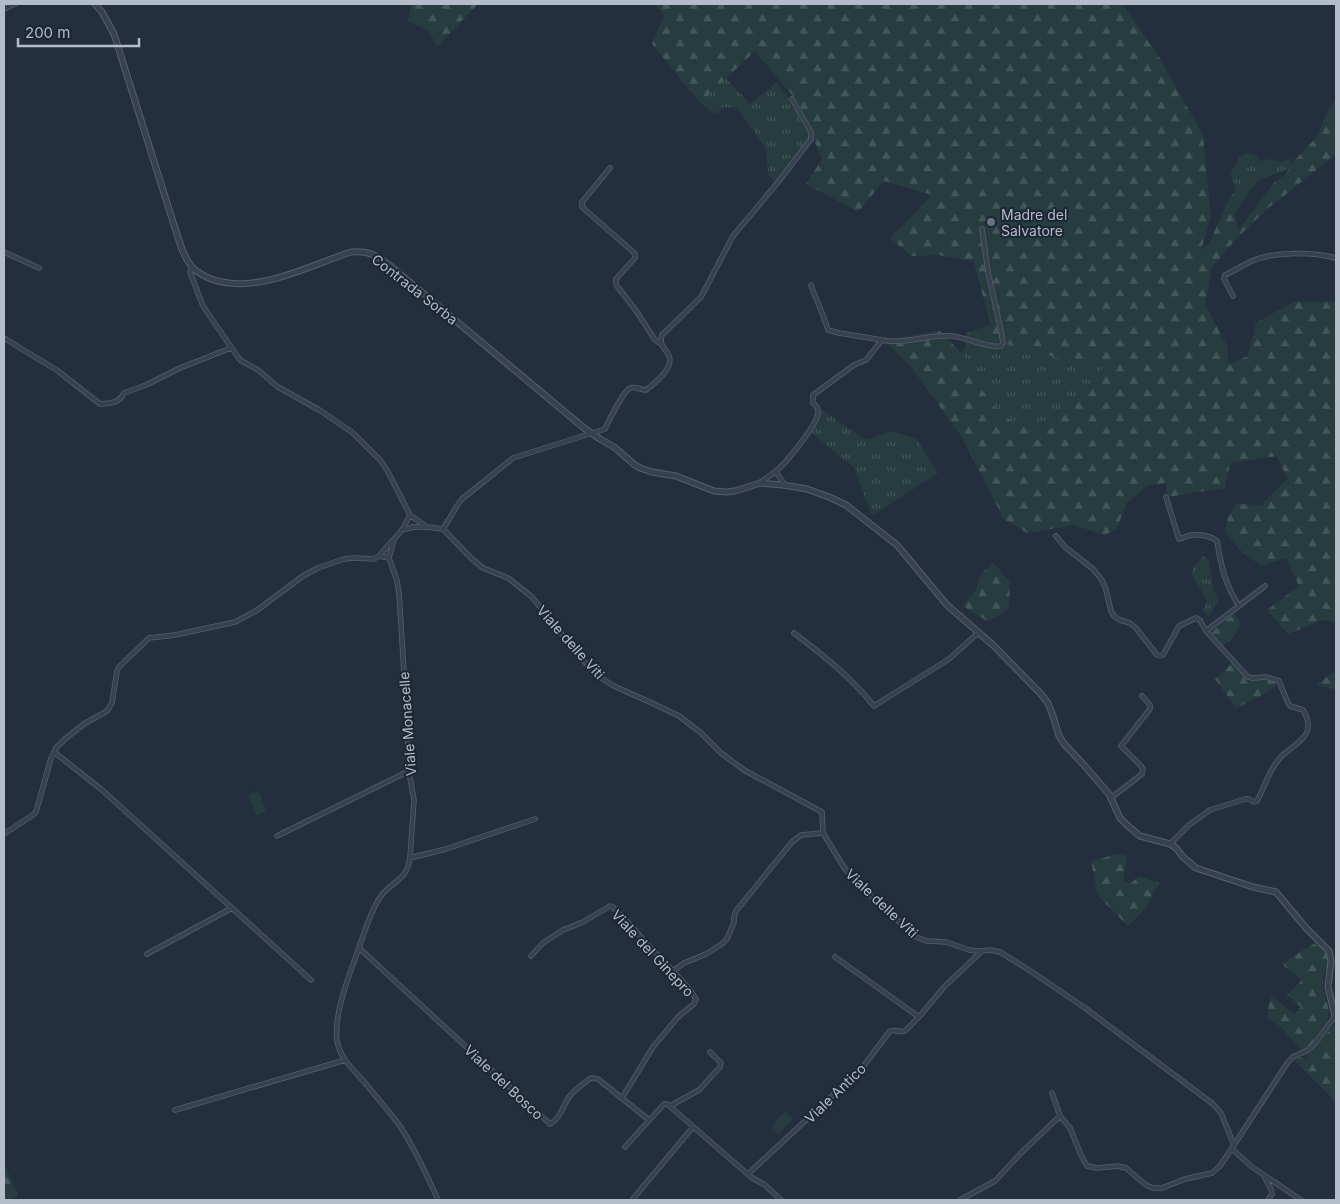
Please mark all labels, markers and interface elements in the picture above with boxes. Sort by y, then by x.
scale bar [18,15,139,47]
text: 200 m [25,23,70,42]
place label: Madre del Salvatore [1001,206,1067,239]
marker: Madre del Salvatore [985,216,997,228]
street label: Contrada Sorba [369,250,461,328]
street label: Viale delle Viti [534,602,608,682]
street label: Viale Monacelle [395,671,419,777]
street label: Viale delle Viti [842,865,922,941]
street label: Viale del Ginepro [608,906,698,1000]
street label: Viale del Bosco [461,1041,547,1123]
street label: Viale Antico [801,1060,869,1126]

